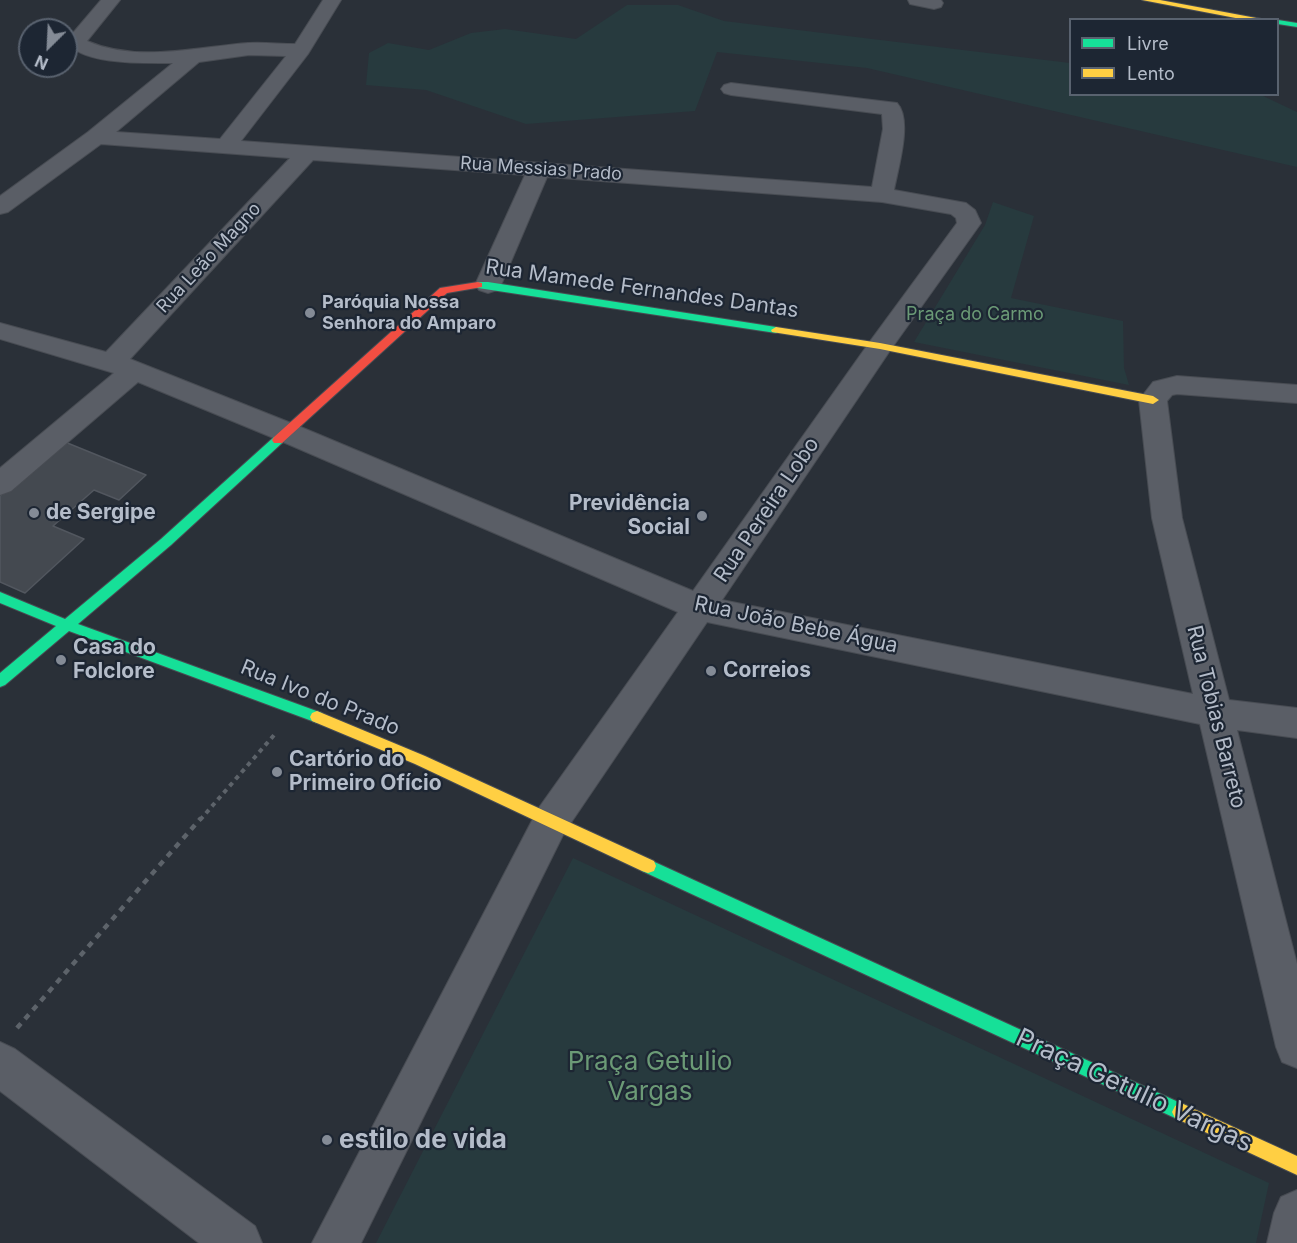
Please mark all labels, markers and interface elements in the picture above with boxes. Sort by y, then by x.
north arrow [18,18,78,78]
legend [1069,18,1279,96]
text: Livre [1127,33,1169,54]
text: N [32,51,51,74]
text: Lento [1127,63,1175,84]
street label: Rua Messias Prado [459,153,623,185]
street label: Rua Leão Magno [152,198,266,318]
street label: Rua Mamede Fernandes Dantas [484,255,800,323]
place label: Paróquia Nossa Senhora do Amparo [322,292,496,334]
park label: Praça do Carmo [906,304,1044,326]
marker: Paróquia Nossa Senhora do Amparo [303,306,317,320]
street label: Rua Pereira Lobo [709,433,825,587]
place label: Previdência Social [569,491,690,541]
place label: de Sergipe [46,500,156,526]
marker: de Sergipe [27,506,41,520]
marker: Previdência Social [695,509,709,523]
street label: Rua João Bebe Água [692,591,900,659]
street label: Rua Tobias Barreto [1181,623,1251,811]
place label: Casa do Folclore [73,635,156,685]
marker: Casa do Folclore [54,653,68,667]
street label: Rua Ivo do Prado [237,655,403,741]
place label: Correios [723,658,811,684]
marker: Correios [704,664,718,678]
place label: Cartório do Primeiro Ofício [289,747,442,797]
marker: Cartório do Primeiro Ofício [270,765,284,779]
street label: Praça Getulio Vargas [1011,1023,1257,1159]
park label: Praça Getulio Vargas [568,1046,732,1108]
place label: estilo de vida [339,1124,507,1156]
marker: estilo de vida [320,1133,334,1147]

